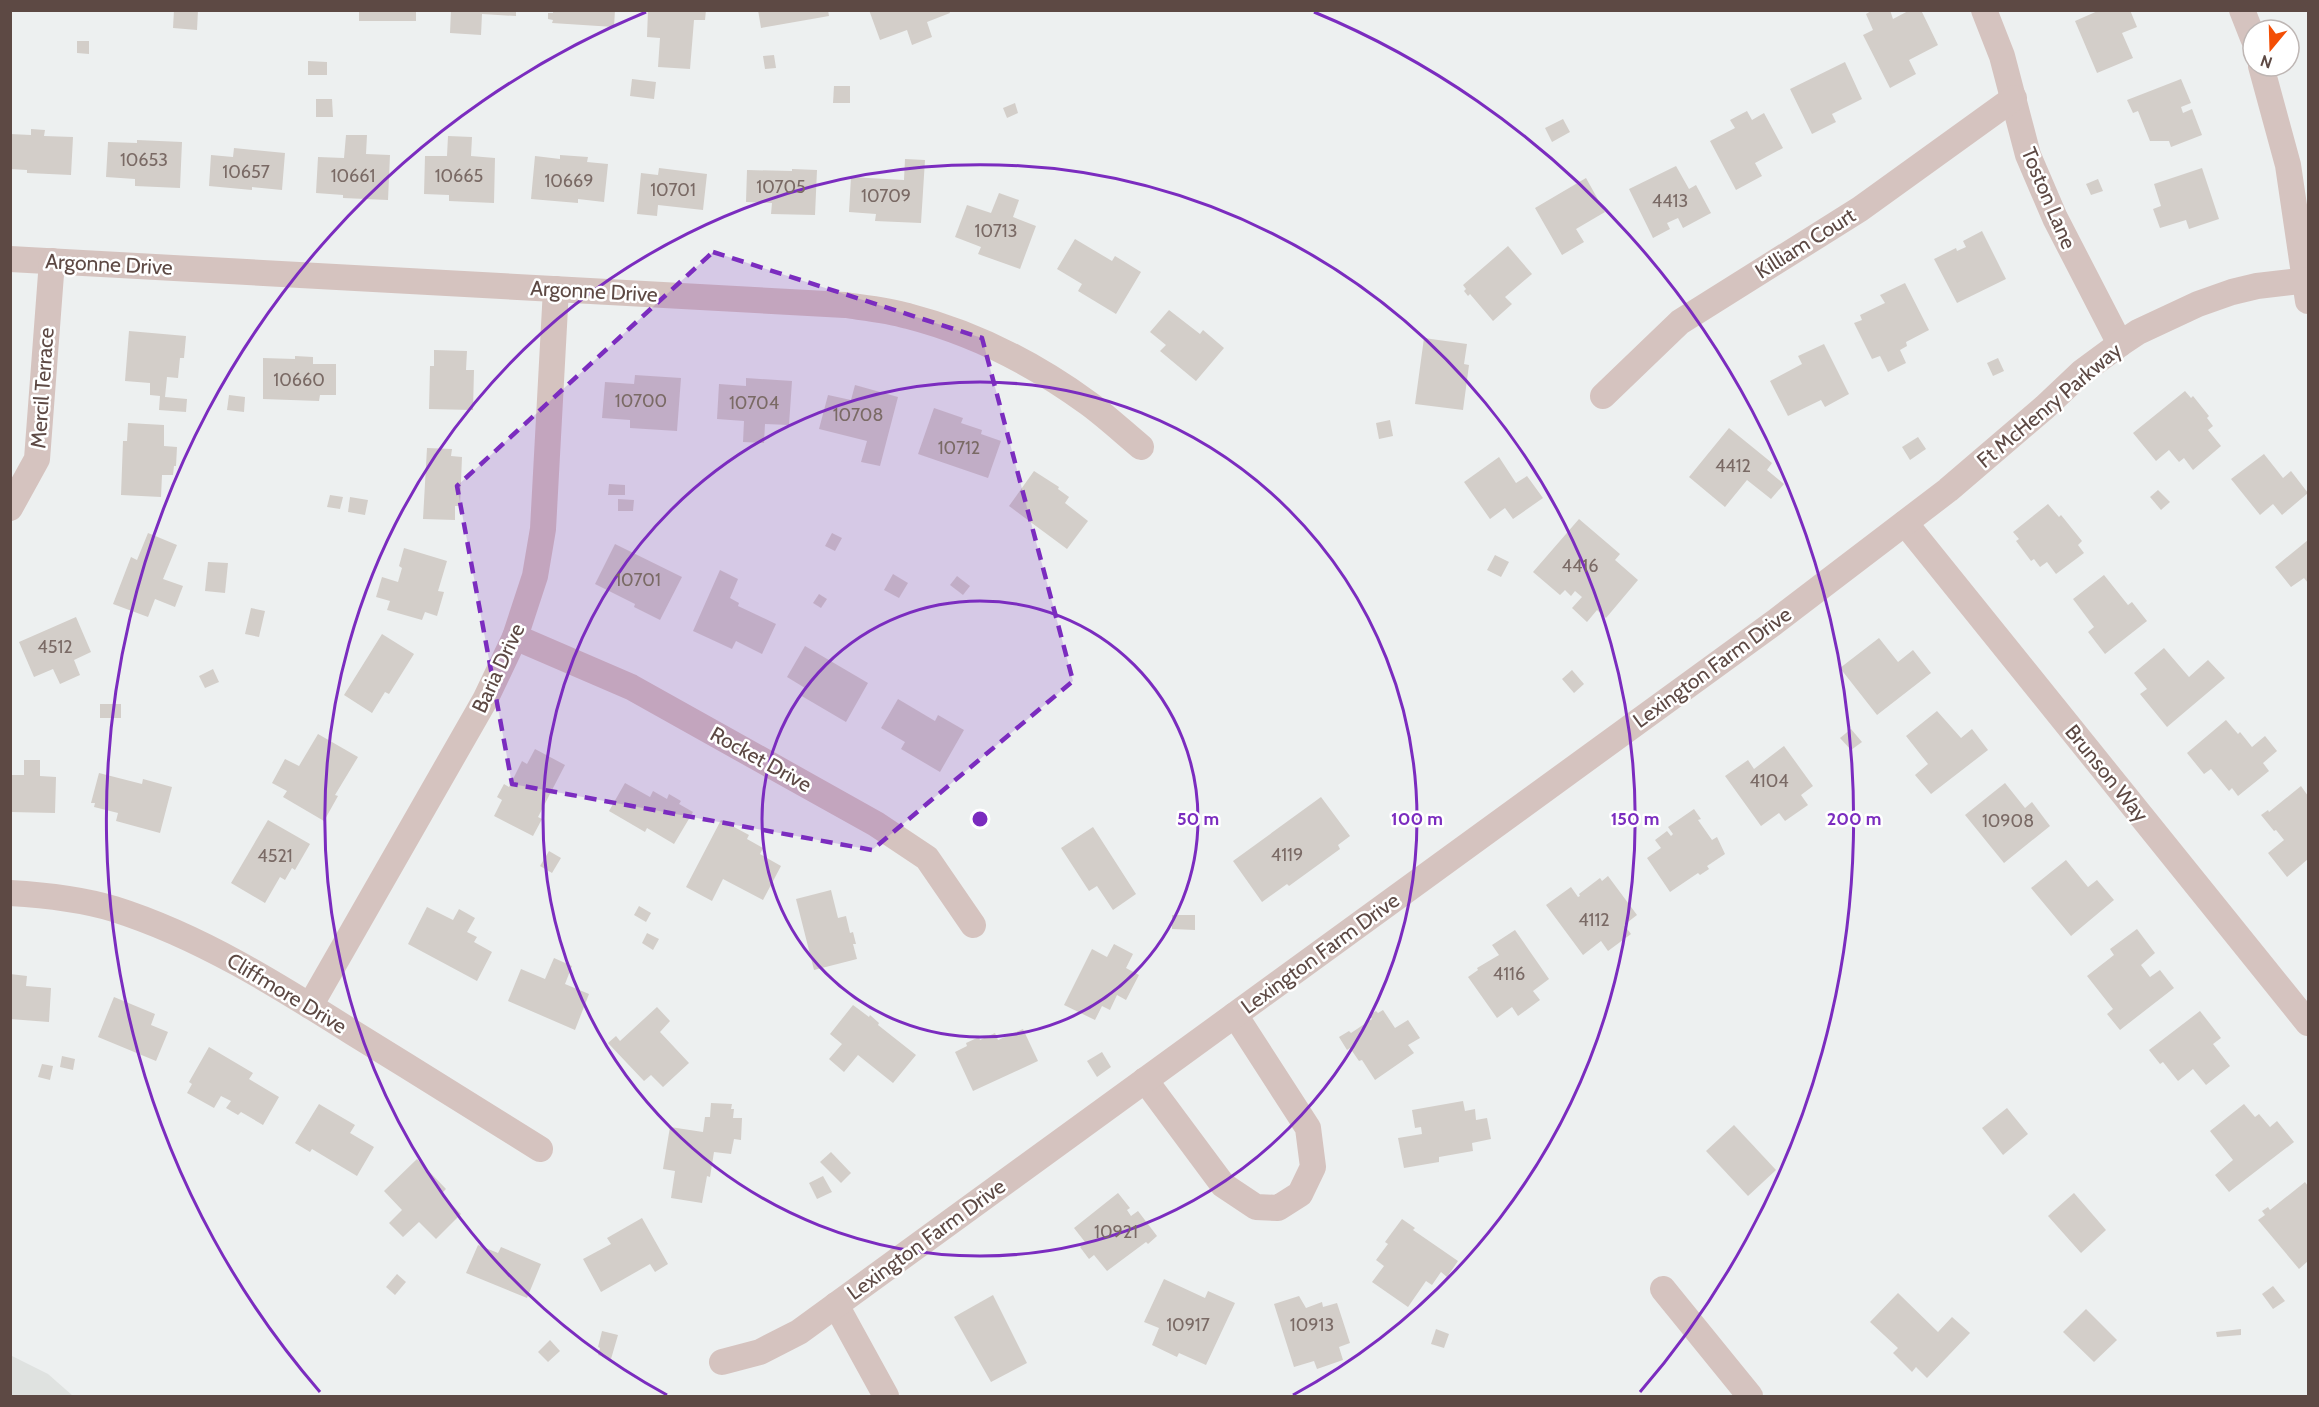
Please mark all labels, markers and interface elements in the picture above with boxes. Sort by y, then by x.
north arrow [2241,18,2301,78]
text: N [2258,51,2275,73]
street label: Toston Lane [2016,143,2082,253]
house number: 10653 [120,149,168,171]
house number: 10657 [222,161,270,183]
house number: 10661 [331,165,375,187]
house number: 10665 [435,165,483,187]
house number: 10669 [544,170,594,192]
house number: 10705 [756,176,806,198]
house number: 10701 [650,179,696,201]
house number: 10709 [861,185,911,207]
house number: 4413 [1652,190,1688,212]
street label: Killiam Court [1750,202,1860,284]
house number: 10713 [975,220,1017,242]
street label: Argonne Drive [45,248,174,280]
street label: Argonne Drive [530,275,659,307]
street label: Mercil Terrace [25,326,59,449]
street label: Ft McHenry Parkway [1972,337,2127,473]
house number: 10660 [273,369,325,391]
house number: 10700 [615,390,667,412]
house number: 10704 [729,392,779,414]
house number: 10708 [833,404,883,426]
house number: 10712 [938,437,980,459]
house number: 4412 [1715,455,1751,477]
house number: 4416 [1562,555,1598,577]
house number: 10701 [615,569,661,591]
street label: Lexington Farm Drive [1628,601,1796,733]
street label: Baria Drive [466,619,530,717]
house number: 4512 [37,636,73,658]
street label: Brunson Way [2060,719,2154,827]
street label: Rocket Drive [706,721,816,797]
house number: 4104 [1749,770,1789,792]
text: 50 m [1177,808,1219,830]
text: 100 m [1391,808,1443,830]
text: 150 m [1611,808,1659,830]
text: 200 m [1827,808,1881,830]
centre of rings [970,809,990,829]
house number: 10908 [1982,810,2034,832]
house number: 4119 [1271,844,1303,866]
house number: 4521 [257,845,293,867]
street label: Lexington Farm Drive [1236,887,1404,1019]
house number: 4112 [1578,909,1610,931]
street label: Cliffmore Drive [223,947,352,1039]
house number: 4116 [1493,963,1525,985]
street label: Lexington Farm Drive [842,1173,1010,1305]
house number: 10921 [1094,1221,1138,1243]
house number: 10917 [1166,1314,1210,1336]
house number: 10913 [1290,1314,1334,1336]

